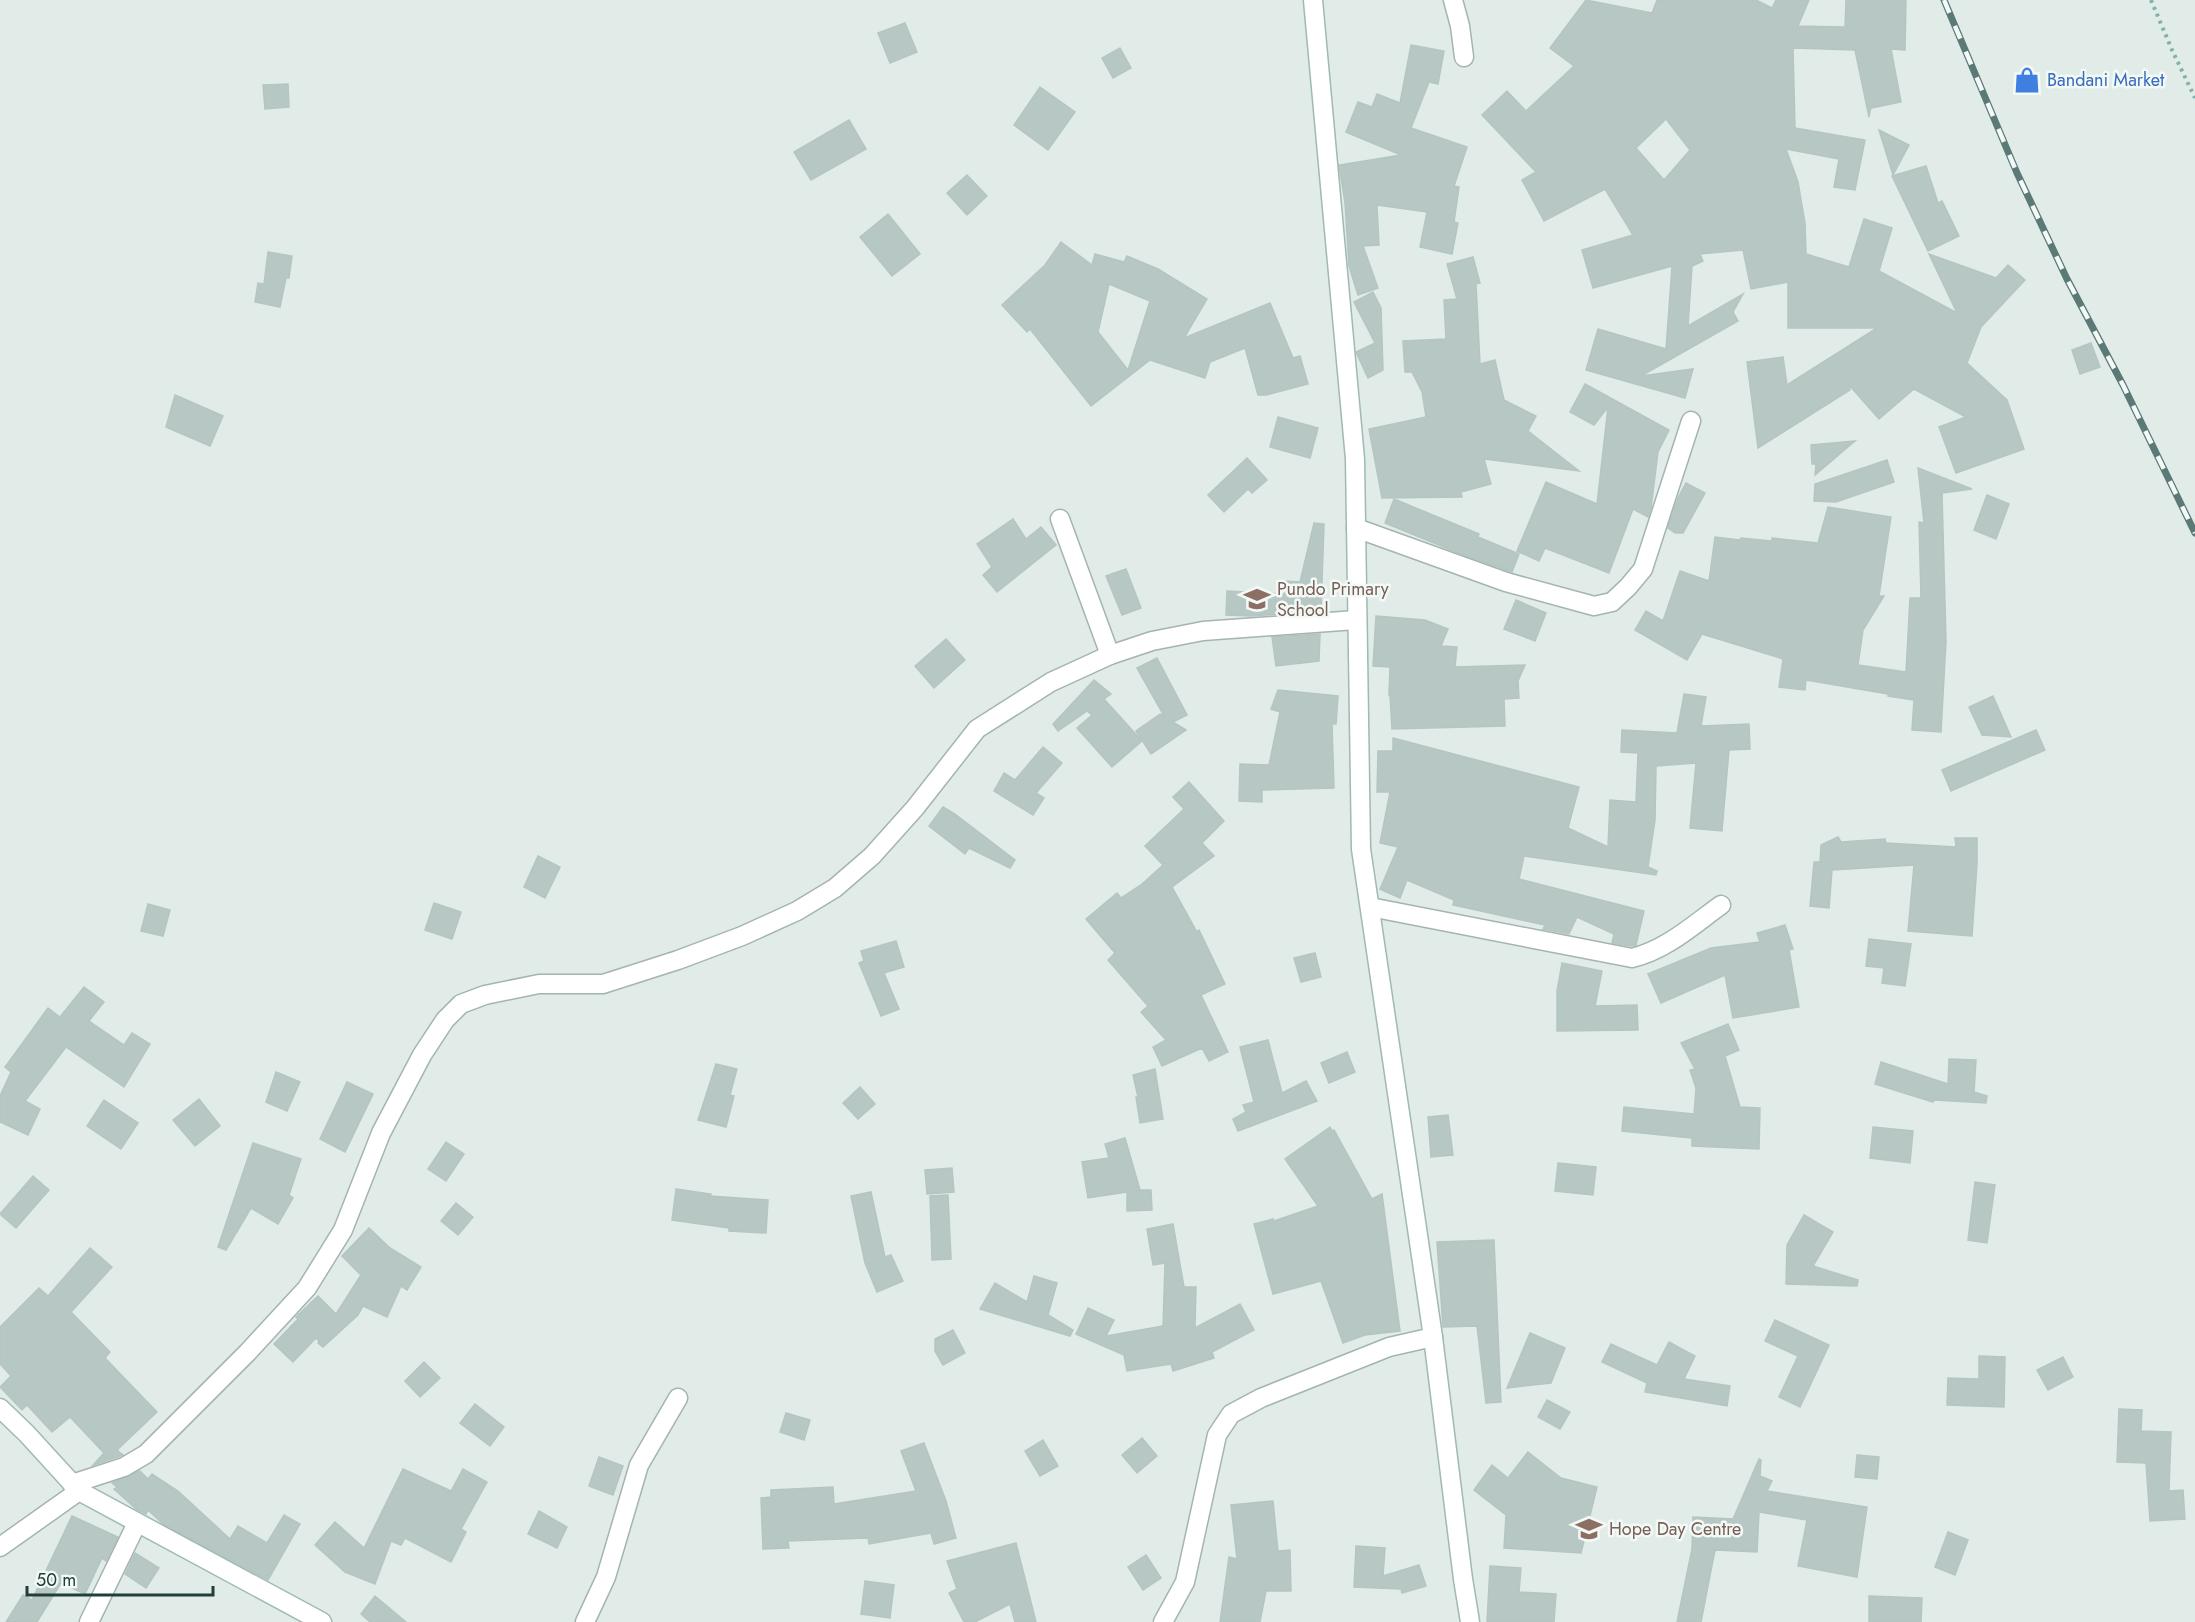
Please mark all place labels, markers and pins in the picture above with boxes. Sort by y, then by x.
shop icon: Bandani Market [2012,65,2042,95]
place label: Bandani Market [2047,67,2165,93]
place label: Pundo Primary School [1277,576,1389,623]
school or university icon: Pundo Primary School [1242,584,1272,614]
school or university icon: Hope Day Centre [1574,1514,1604,1544]
place label: Hope Day Centre [1609,1516,1741,1542]

